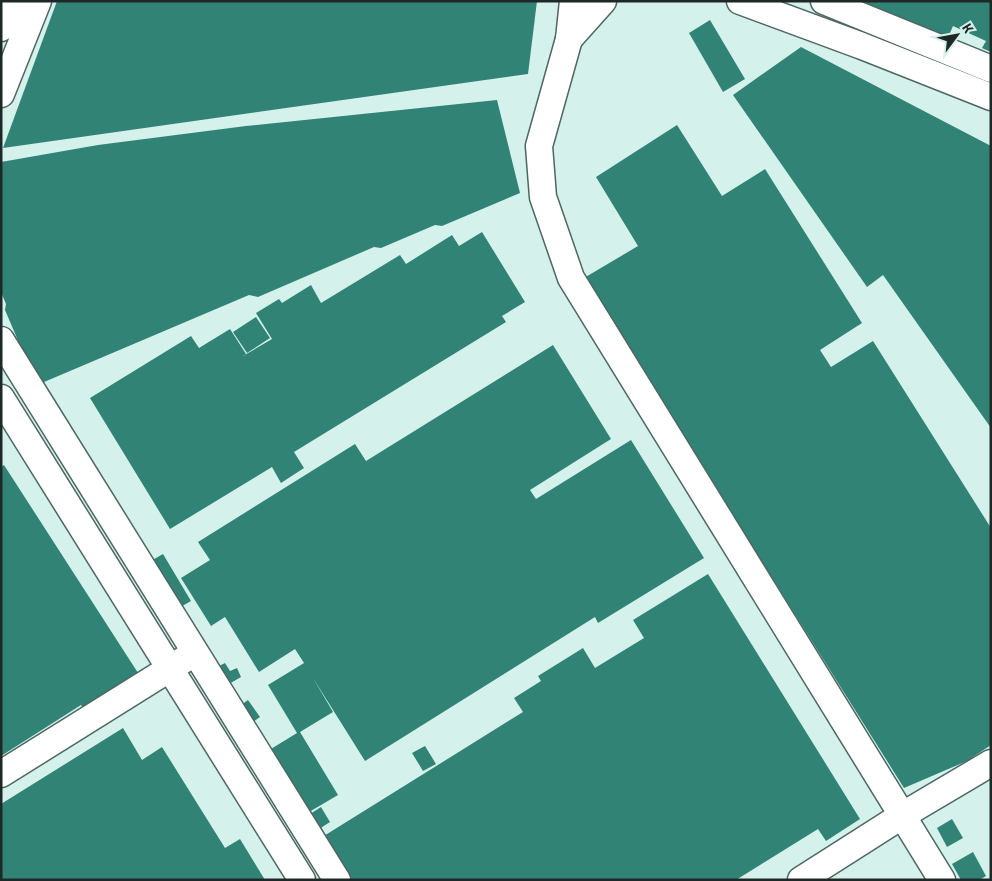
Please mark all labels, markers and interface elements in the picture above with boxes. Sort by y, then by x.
north arrow [932,10,982,60]
text: K [957,19,980,38]

